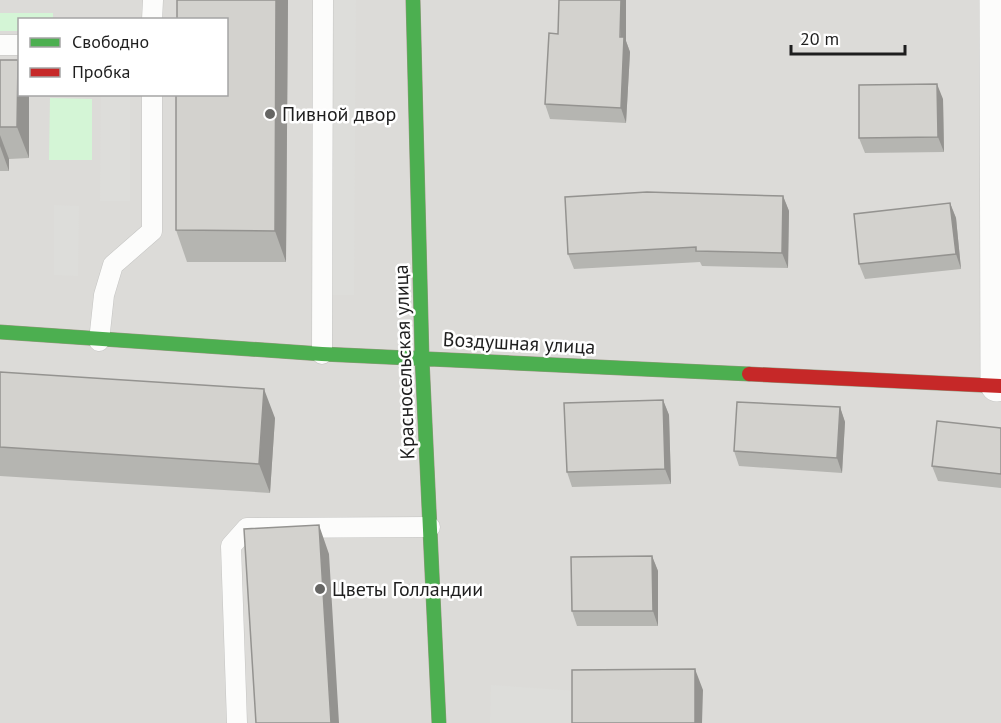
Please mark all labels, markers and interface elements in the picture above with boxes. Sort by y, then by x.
legend [18,18,228,96]
scale bar [791,18,905,56]
text: 20 m [800,27,839,50]
text: Свободно [72,30,149,53]
text: Пробка [72,60,130,83]
place label: Пивной двор [282,101,396,127]
marker: Пивной двор [263,107,277,121]
street label: Красносельская улица [388,264,420,460]
street label: Воздушная улица [442,326,596,360]
place label: Цветы Голландии [332,576,483,602]
marker: Цветы Голландии [313,582,327,596]

